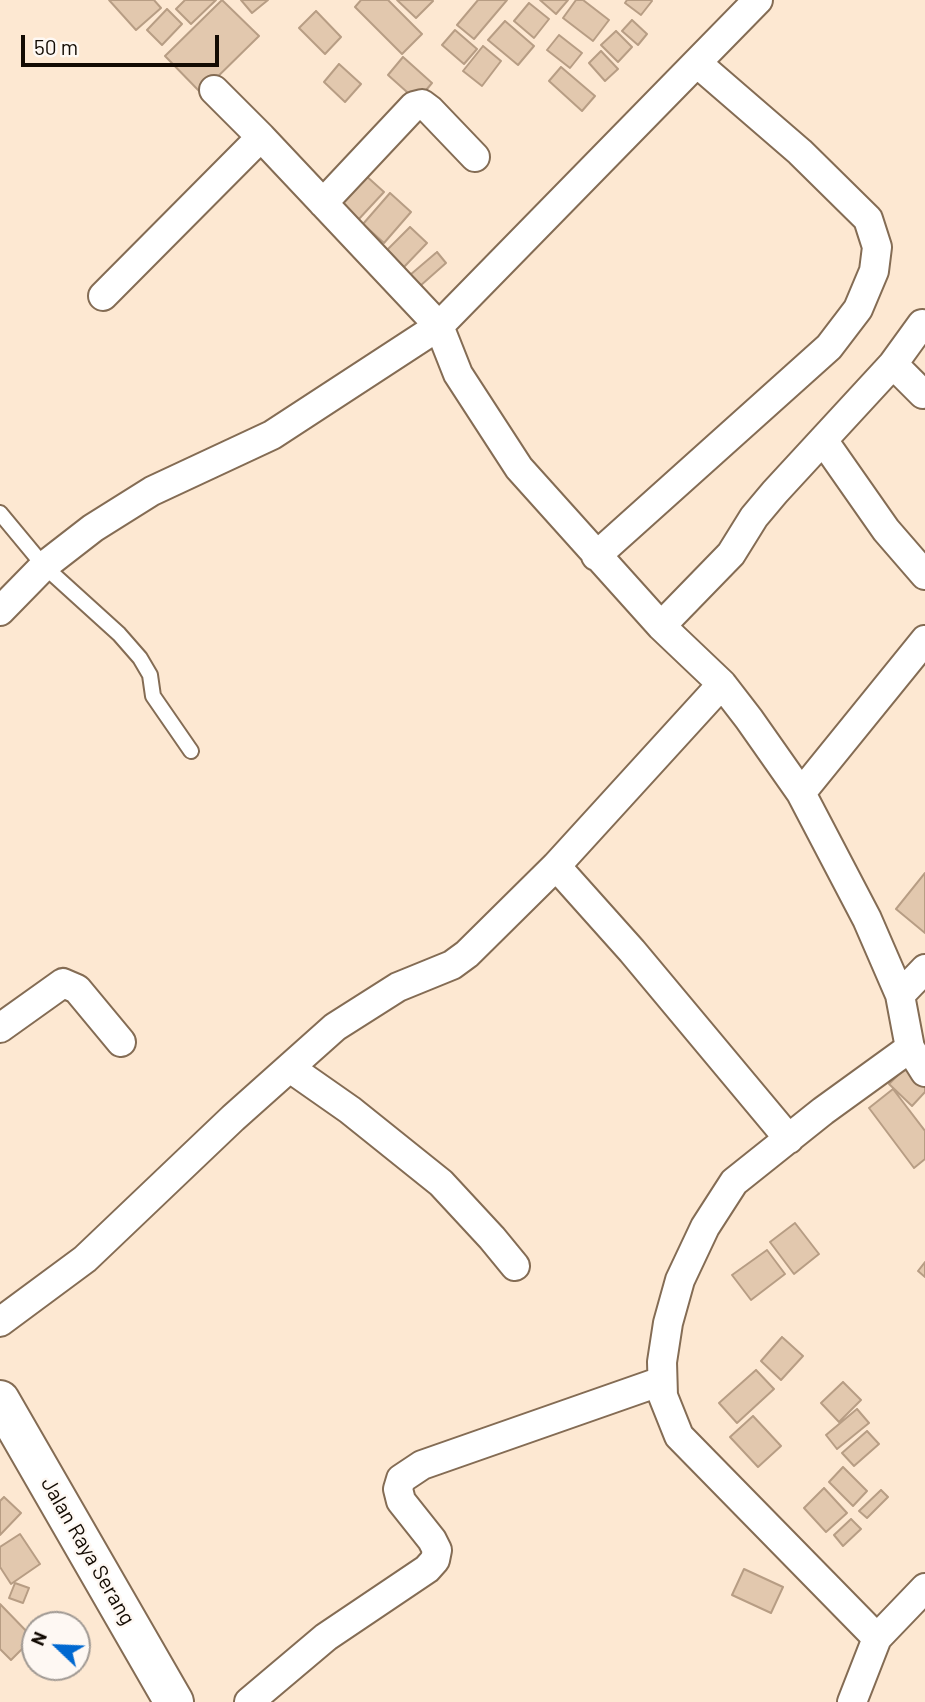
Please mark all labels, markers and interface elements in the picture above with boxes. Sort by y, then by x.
scale bar [24,21,222,65]
text: 50 m [34,34,78,59]
street label: Jalan Raya Serang [36,1473,140,1629]
north arrow [21,1611,91,1681]
text: N [25,1628,51,1649]

